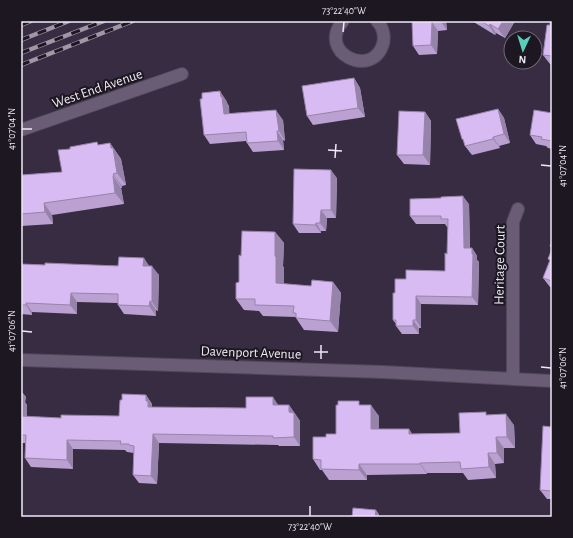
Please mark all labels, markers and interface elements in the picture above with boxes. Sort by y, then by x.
text: 73°22'40"W [322,6,366,16]
north arrow [503,30,543,70]
text: N [518,54,527,65]
street label: West End Avenue [50,67,144,111]
text: 41°07'04"N [7,108,17,150]
text: 41°07'04"N [558,145,568,187]
street label: Heritage Court [492,224,508,305]
text: 41°07'06"N [7,310,17,352]
street label: Davenport Avenue [200,344,302,362]
text: 41°07'06"N [558,347,568,389]
text: 73°22'40"W [288,522,332,532]

